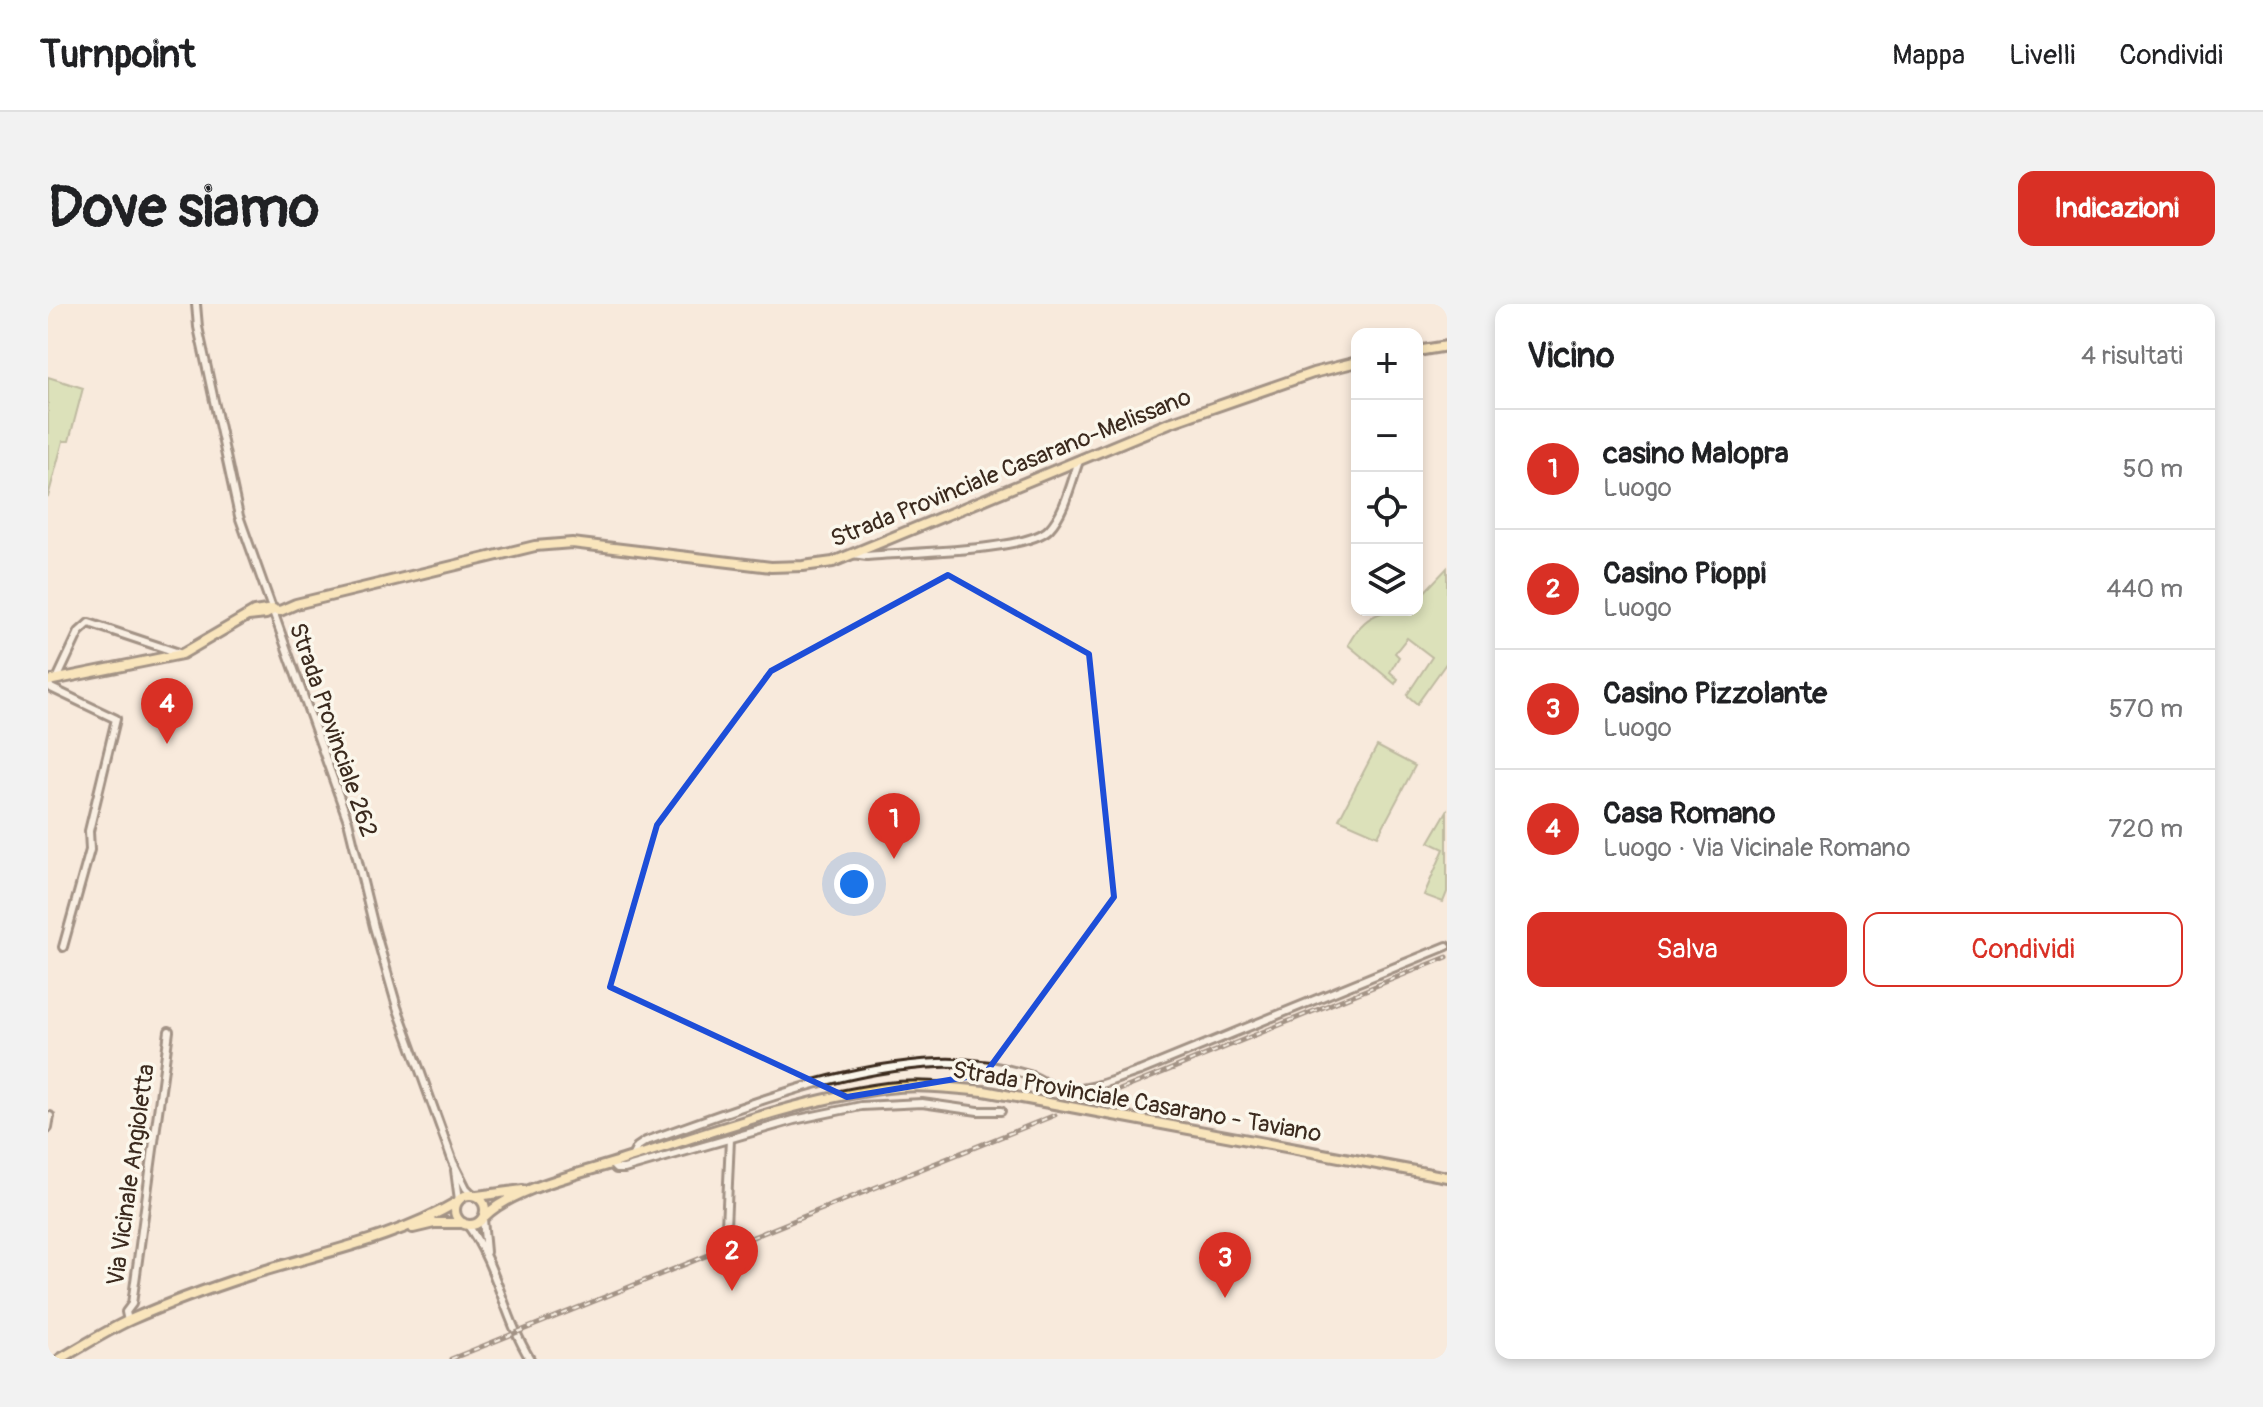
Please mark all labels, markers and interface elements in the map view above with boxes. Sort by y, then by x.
text: Turnpoint [40,31,195,79]
text: Mappa [1892,38,1965,73]
text: Livelli [2009,38,2075,73]
text: Condividi [2119,38,2223,73]
button: Indicazioni [2018,171,2215,246]
text: Dove siamo [48,174,319,243]
map controls [1351,328,1423,616]
button: + [1351,328,1423,400]
text: Vicino [1527,335,1615,378]
text: 4 risultati [2081,340,2183,372]
street label: Strada Provinciale Casarano-Melissano [827,382,1195,554]
button: − [1351,400,1423,472]
text: casino Malopra [1603,435,1789,472]
text: 1 [1548,453,1558,485]
text: 50 m [2122,453,2183,485]
button: locate [1351,472,1423,544]
text: Luogo [1603,472,1672,504]
button: layers [1351,544,1423,616]
text: Casino Pioppi [1603,555,1766,592]
text: 2 [1546,573,1560,605]
text: 440 m [2106,573,2183,605]
text: Luogo [1603,592,1672,624]
street label: Strada Provinciale 262 [283,619,383,841]
text: Casino Pizzolante [1603,675,1827,712]
pin: 4 [141,678,193,744]
text: 3 [1546,693,1560,725]
text: 570 m [2109,693,2183,725]
text: Luogo [1603,712,1672,744]
pin: 1 [868,793,920,859]
text: Casa Romano [1603,795,1775,832]
text: 4 [1545,813,1561,845]
text: 720 m [2108,813,2183,845]
text: Luogo · Via Vicinale Romano [1603,832,1910,864]
your location [834,864,874,904]
button: Salva [1527,912,1847,987]
button: Condividi [1863,912,2183,987]
street label: Strada Provinciale Casarano - Taviano [950,1055,1324,1149]
street label: Via Vicinale Angioletta [101,1062,161,1288]
pin: 2 [706,1225,758,1291]
pin: 3 [1199,1232,1251,1298]

